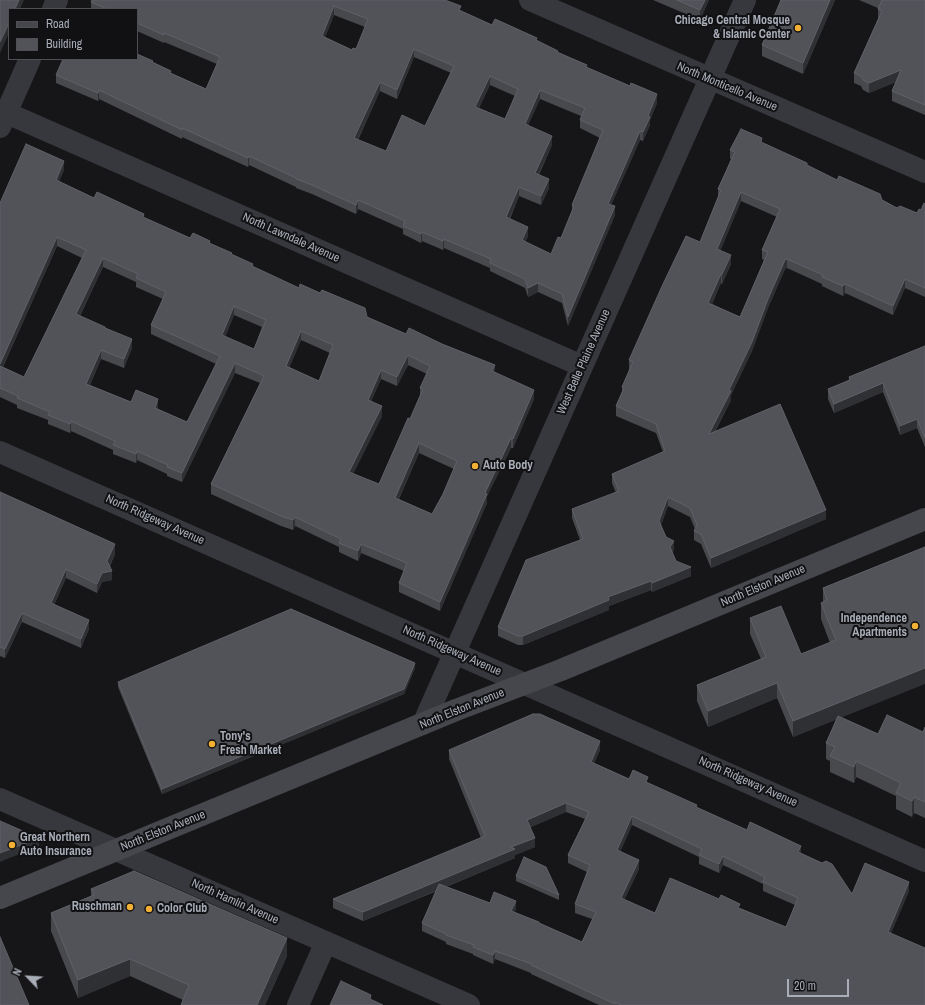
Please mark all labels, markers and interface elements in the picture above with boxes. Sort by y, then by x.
legend [8,8,138,60]
place label: Chicago Central Mosque & Islamic Center [675,14,790,42]
text: Road [46,16,70,32]
marker: Chicago Central Mosque & Islamic Center [793,23,803,33]
text: Building [46,36,82,52]
street label: North Monticello Avenue [675,59,779,115]
street label: North Lawndale Avenue [240,210,342,266]
street label: West Belle Plaine Avenue [554,307,614,417]
place label: Auto Body [483,459,533,473]
marker: Auto Body [470,461,480,471]
street label: North Ridgeway Avenue [103,492,207,548]
street label: North Elston Avenue [719,562,807,610]
place label: Independence Apartments [841,612,907,640]
marker: Independence Apartments [910,621,920,631]
street label: North Ridgeway Avenue [400,623,504,679]
street label: North Elston Avenue [418,685,506,733]
place label: Tony's Fresh Market [220,730,281,758]
marker: Tony's Fresh Market [207,739,217,749]
street label: North Ridgeway Avenue [696,754,800,810]
street label: North Elston Avenue [119,807,207,855]
place label: Great Northern Auto Insurance [20,831,92,859]
marker: Great Northern Auto Insurance [7,840,17,850]
street label: North Hamlin Avenue [189,876,281,928]
place label: Ruschman [72,900,122,914]
marker: Ruschman [125,902,135,912]
place label: Color Club [157,902,207,916]
marker: Color Club [144,904,154,914]
north arrow [8,957,48,997]
text: N [9,966,25,978]
scale bar [789,971,851,997]
text: 20 m [794,978,816,994]

